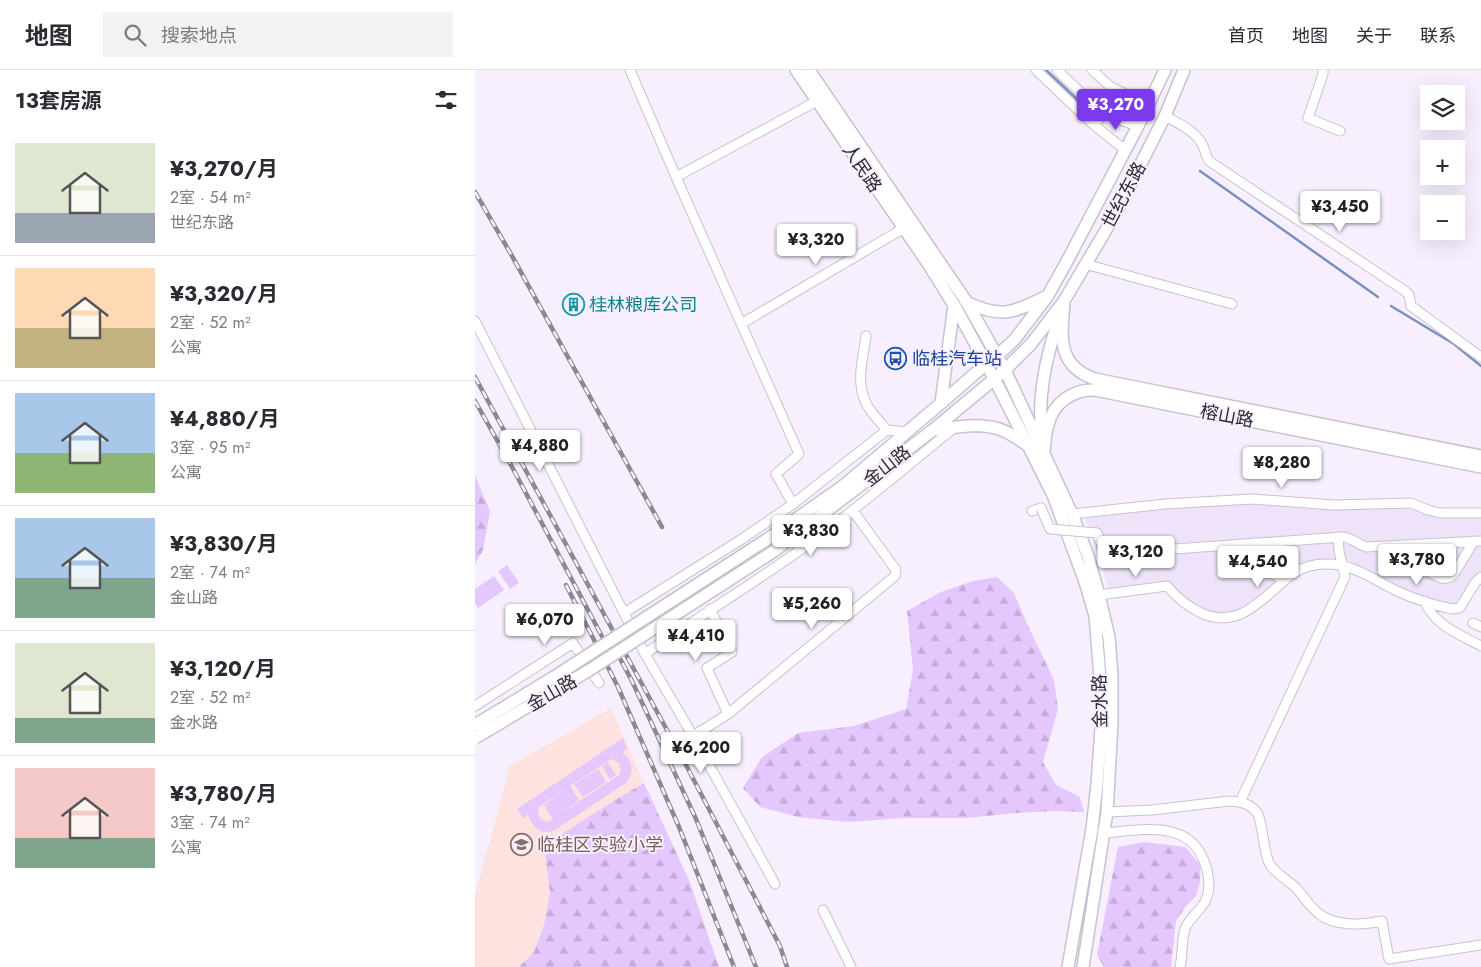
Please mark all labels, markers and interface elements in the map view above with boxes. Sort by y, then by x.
search box [103,12,453,57]
text: 地图 [25,18,73,53]
icon: search [121,21,149,49]
text: 搜索地点 [161,22,237,49]
text: 首页 [1228,23,1264,49]
text: 地图 [1292,23,1328,49]
text: 关于 [1356,23,1392,49]
text: 联系 [1420,23,1456,49]
map controls [1420,85,1465,240]
button: layers [1420,85,1465,130]
text: 13套房源 [15,86,102,116]
icon: filters [432,86,460,114]
pin: ¥3,270 [1075,88,1157,131]
text: ¥3,270 [1088,93,1144,116]
street label: 人民路 [836,138,888,198]
button: + [1420,140,1465,185]
text: ¥3,270/月 [170,154,278,184]
street label: 世纪东路 [1096,157,1152,233]
icon: home [55,163,115,223]
text: 2室 · 54 m² [170,186,251,209]
pin: ¥3,450 [1299,190,1381,233]
text: ¥3,450 [1311,195,1369,218]
button: − [1420,195,1465,240]
text: 世纪东路 [170,211,234,234]
pin: ¥3,320 [775,224,857,266]
text: ¥3,320 [788,228,844,251]
text: ¥3,320/月 [170,279,278,309]
icon: home [55,288,115,348]
place label: 桂林粮库公司 [589,292,697,318]
building icon: 桂林粮库公司 [561,293,585,317]
text: 2室 · 52 m² [170,311,250,334]
text: 公寓 [170,336,202,359]
place label: 临桂汽车站 [912,346,1002,372]
bus stop icon: 临桂汽车站 [884,347,908,371]
street label: 榕山路 [1198,398,1256,434]
text: ¥4,880/月 [170,404,280,434]
icon: home [55,413,115,473]
pin: ¥4,880 [499,430,581,472]
text: ¥4,880 [511,434,569,457]
text: 3室 · 95 m² [170,436,250,459]
street label: 金山路 [858,439,916,493]
pin: ¥8,280 [1241,446,1323,489]
text: ¥8,280 [1254,451,1310,474]
text: 公寓 [170,461,202,484]
pin: ¥3,830 [770,514,852,557]
text: ¥3,830 [783,519,839,542]
text: ¥3,830/月 [170,529,277,559]
pin: ¥3,120 [1095,536,1177,578]
icon: home [55,538,115,598]
text: ¥3,120 [1109,540,1163,563]
pin: ¥3,780 [1376,544,1458,586]
pin: ¥4,540 [1217,546,1299,588]
text: ¥3,780 [1389,548,1445,571]
text: ¥4,540 [1228,550,1288,573]
text: 2室 · 74 m² [170,561,250,584]
text: 金山路 [170,586,218,609]
pin: ¥5,260 [771,588,853,630]
text: ¥5,260 [783,592,841,615]
pin: ¥6,070 [504,604,586,646]
text: ¥6,070 [516,608,574,631]
pin: ¥4,410 [655,620,737,662]
text: ¥4,410 [668,624,724,647]
text: ¥3,120/月 [170,654,276,684]
icon: home [55,663,115,723]
street label: 金山路 [522,668,582,718]
street label: 金水路 [1087,674,1113,728]
text: 2室 · 52 m² [170,686,250,709]
text: 金水路 [170,711,218,734]
pin: ¥6,200 [660,732,742,774]
text: ¥6,200 [672,736,730,759]
text: ¥3,780/月 [170,779,277,809]
icon: home [55,788,115,848]
text: 3室 · 74 m² [170,811,250,834]
place label: 临桂区实验小学 [537,832,663,858]
school or university icon: 临桂区实验小学 [509,833,533,857]
text: 公寓 [170,836,202,859]

